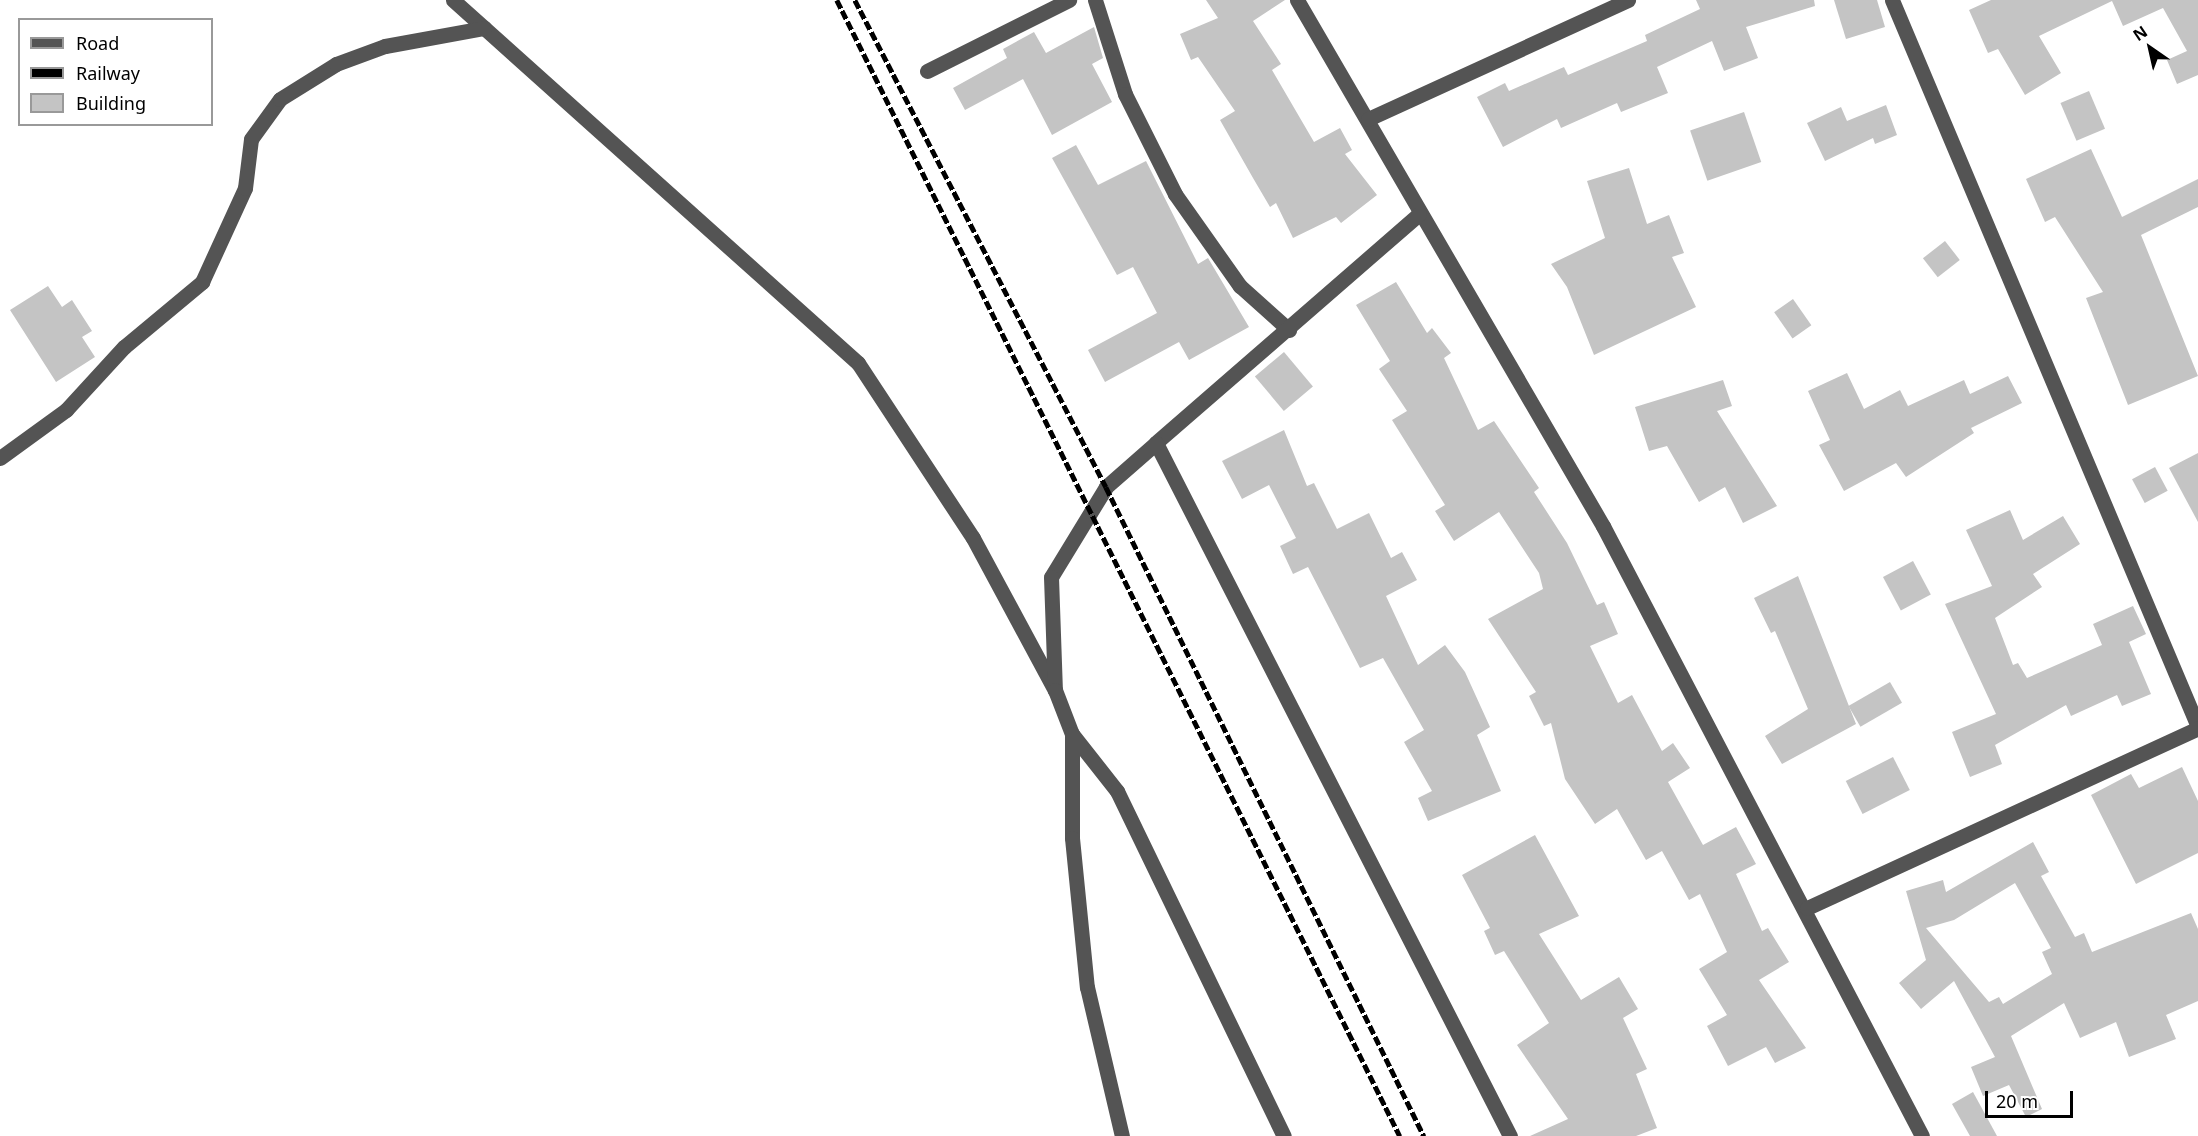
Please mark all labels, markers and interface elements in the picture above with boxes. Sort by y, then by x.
legend [18,18,213,126]
north arrow [2120,18,2180,78]
text: N [2128,20,2151,46]
text: Road [76,31,119,55]
text: Railway [76,61,140,85]
text: Building [76,91,146,115]
scale bar [1988,1079,2076,1117]
text: 20 m [1996,1089,2038,1113]

